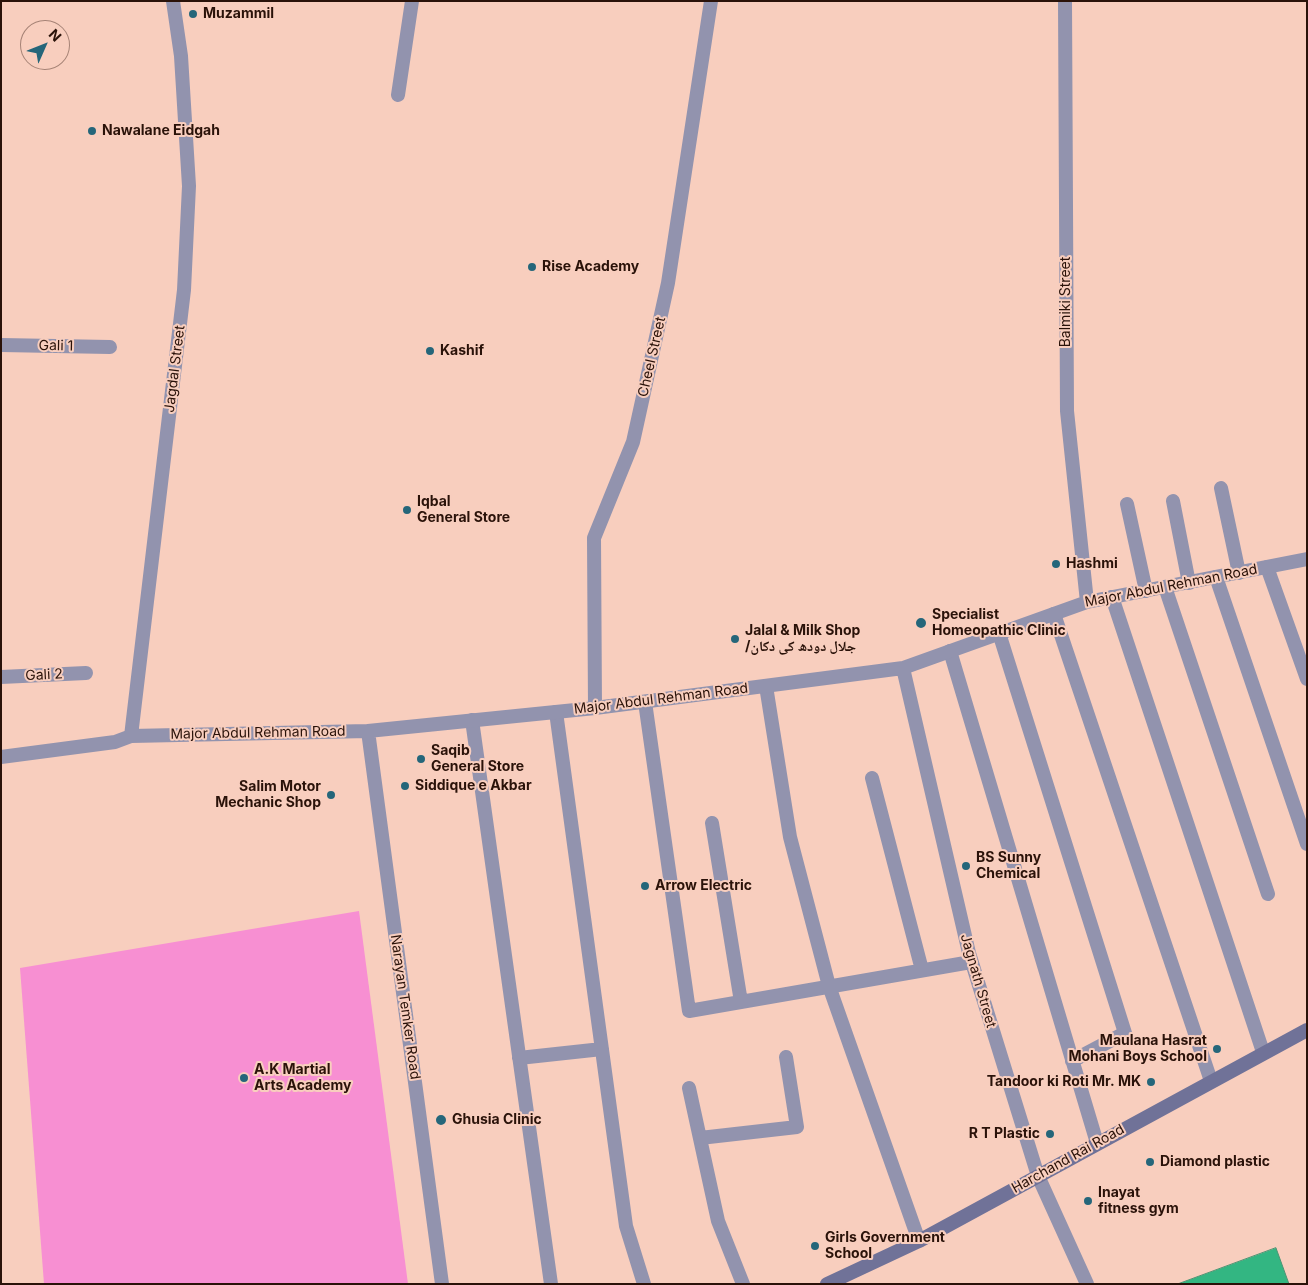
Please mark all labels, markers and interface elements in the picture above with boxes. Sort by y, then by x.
place label: Muzammil [203,6,274,22]
marker: Muzammil [187,8,199,20]
north arrow [20,20,70,70]
text: N [46,25,65,45]
place label: Nawalane Eidgah [102,123,220,139]
marker: Nawalane Eidgah [86,125,98,137]
street label: Balmiki Street [1058,257,1074,347]
place label: Rise Academy [542,259,639,275]
marker: Rise Academy [526,261,538,273]
street label: Cheel Street [635,315,669,399]
street label: Jagdal Street [161,324,189,414]
street label: Gali 1 [38,337,74,355]
place label: Kashif [440,343,484,359]
marker: Kashif [424,345,436,357]
place label: Iqbal General Store [417,494,510,526]
marker: Iqbal General Store [401,504,413,516]
place label: Hashmi [1066,556,1118,572]
marker: Hashmi [1050,558,1062,570]
street label: Major Abdul Rehman Road [1083,561,1259,611]
place label: Specialist Homeopathic Clinic [932,607,1066,640]
marker: Specialist Homeopathic Clinic [914,616,928,630]
place label: Jalal & Milk Shop /جلال دودھ کی دکان [745,623,860,656]
marker: Jalal & Milk Shop /جلال دودھ کی دکان [729,633,741,645]
street label: Gali 2 [25,666,63,684]
street label: Major Abdul Rehman Road [573,680,749,718]
street label: Major Abdul Rehman Road [170,723,346,743]
place label: Saqib General Store [431,743,524,776]
marker: Saqib General Store [415,753,427,765]
place label: Siddique e Akbar [415,778,532,794]
place label: Salim Motor Mechanic Shop [215,779,321,812]
marker: Siddique e Akbar [399,780,411,792]
marker: Salim Motor Mechanic Shop [325,789,337,801]
place label: BS Sunny Chemical [976,850,1041,882]
marker: BS Sunny Chemical [960,860,972,872]
place label: Arrow Electric [655,878,752,894]
marker: Arrow Electric [639,880,651,892]
street label: Jagnath Street [957,932,999,1030]
street label: Narayan Temker Road [387,933,423,1081]
place label: Maulana Hasrat Mohani Boys School [1068,1033,1207,1066]
marker: Maulana Hasrat Mohani Boys School [1211,1043,1223,1055]
place label: A.K Martial Arts Academy [254,1062,351,1094]
marker: A.K Martial Arts Academy [238,1072,250,1084]
place label: Tandoor ki Roti Mr. MK [987,1074,1141,1090]
marker: Tandoor ki Roti Mr. MK [1145,1076,1157,1088]
place label: Ghusia Clinic [452,1112,542,1128]
marker: Ghusia Clinic [434,1113,448,1127]
street label: Harchand Rai Road [1009,1121,1127,1197]
place label: R T Plastic [969,1126,1040,1142]
marker: R T Plastic [1044,1128,1056,1140]
place label: Diamond plastic [1160,1154,1270,1170]
marker: Diamond plastic [1144,1156,1156,1168]
place label: Inayat fitness gym [1098,1185,1179,1218]
marker: Inayat fitness gym [1082,1195,1094,1207]
place label: Girls Government School [825,1230,945,1262]
marker: Girls Government School [809,1240,821,1252]

